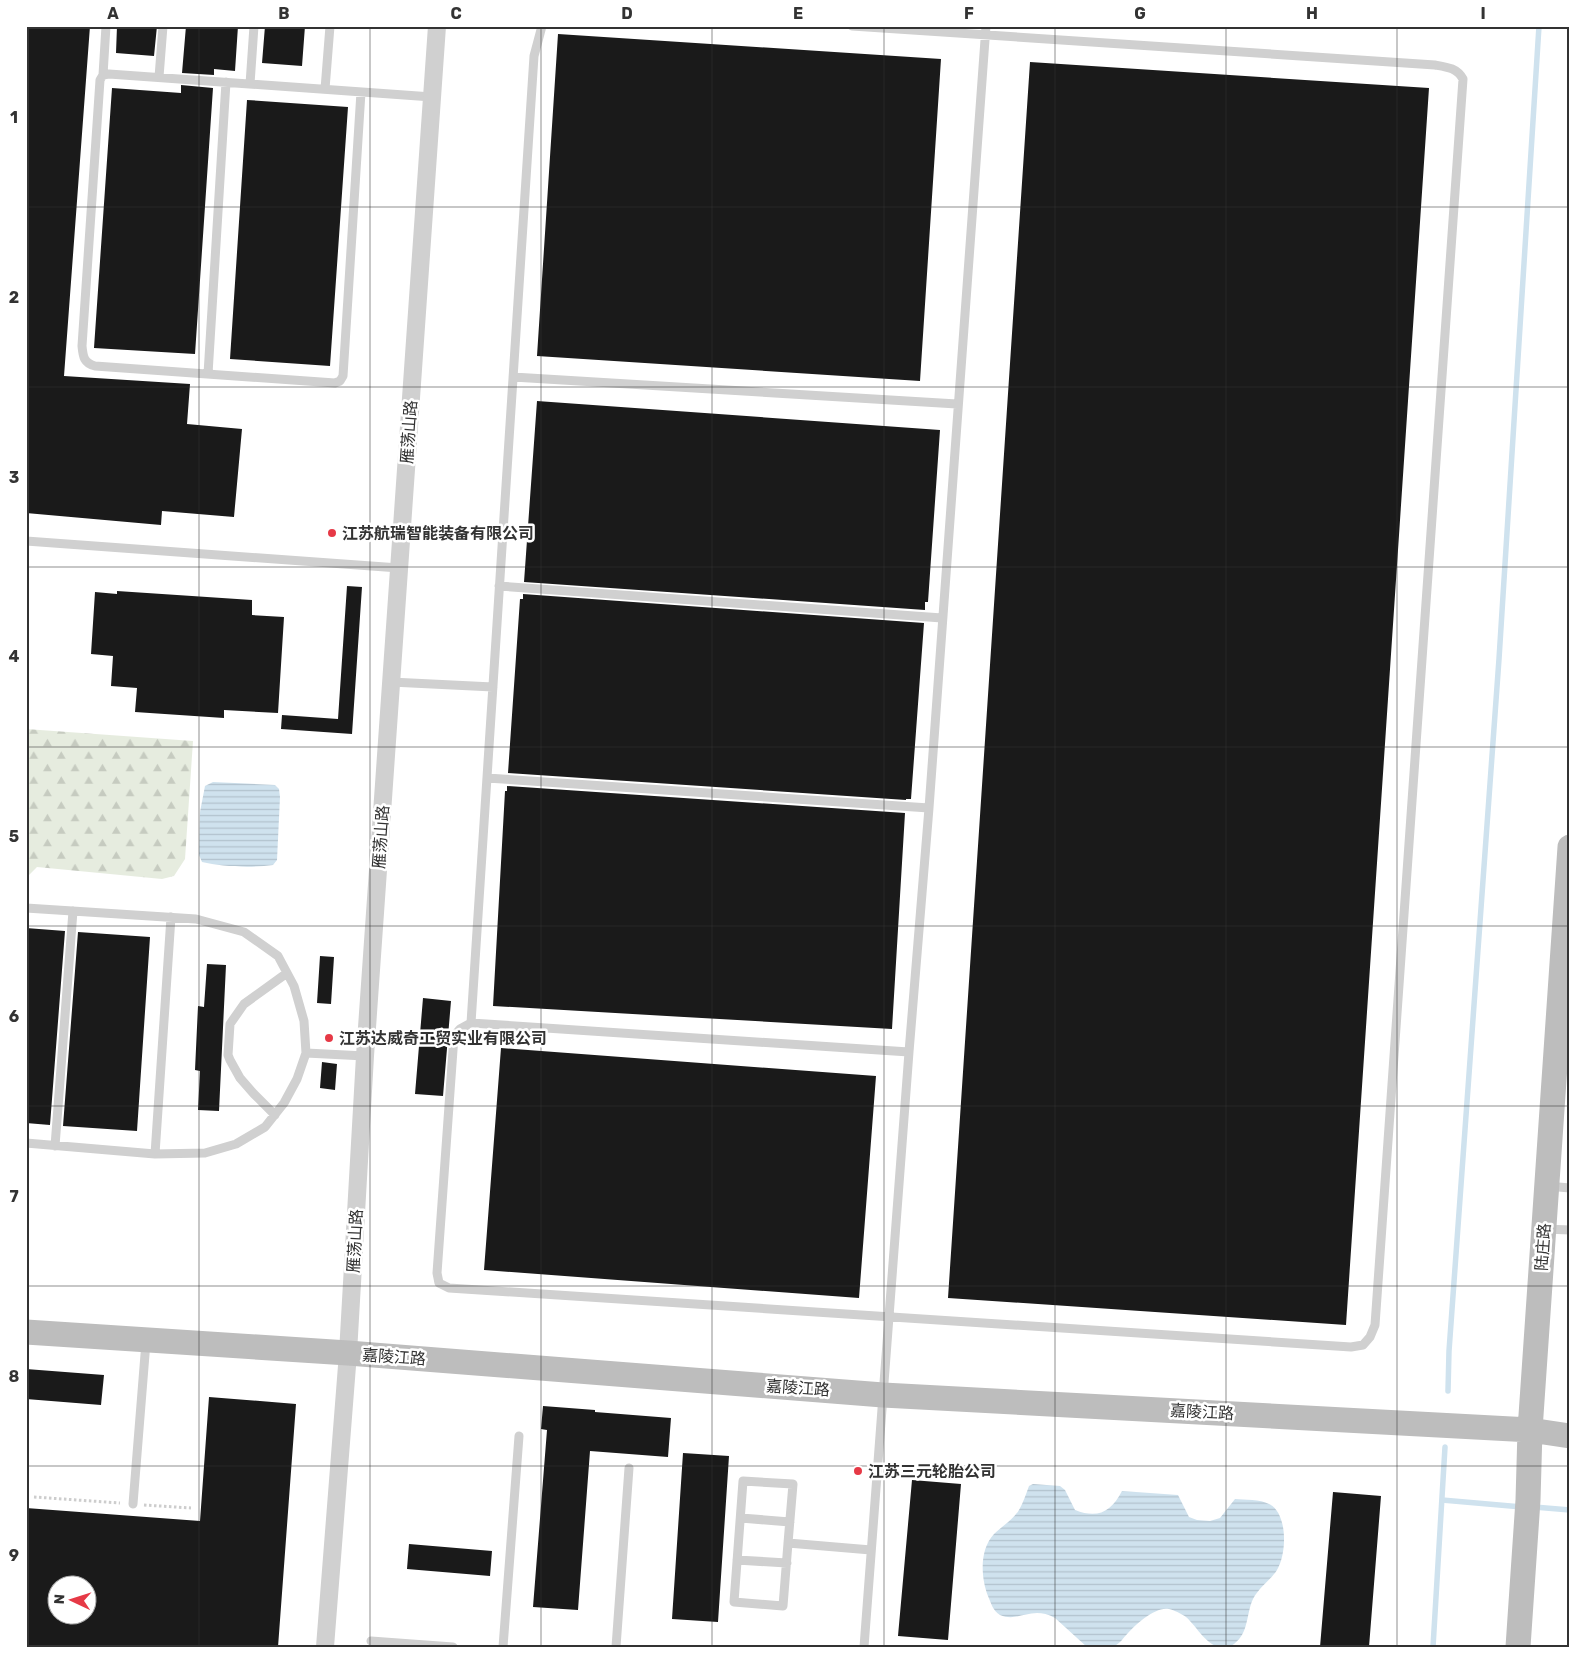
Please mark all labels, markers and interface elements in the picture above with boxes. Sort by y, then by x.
text: A [107,4,119,23]
text: B [278,4,290,23]
text: C [450,4,462,23]
text: D [621,4,633,23]
text: E [793,4,803,23]
text: F [964,4,974,23]
text: G [1134,4,1146,23]
text: H [1306,4,1318,23]
text: I [1480,4,1486,23]
text: 1 [10,108,18,127]
text: 2 [9,288,19,307]
street label: 雁荡山路 [397,399,421,465]
text: 3 [9,468,19,487]
place label: 江苏航瑞智能装备有限公司 [342,524,534,543]
marker: 江苏航瑞智能装备有限公司 [326,527,338,539]
text: 4 [9,647,20,666]
street label: 雁荡山路 [369,804,393,870]
text: 5 [9,827,19,846]
text: 6 [9,1007,19,1026]
place label: 江苏达威奇工贸实业有限公司 [339,1029,547,1048]
marker: 江苏达威奇工贸实业有限公司 [323,1032,335,1044]
text: 7 [9,1187,19,1206]
street label: 雁荡山路 [344,1209,366,1273]
street label: 陆庄路 [1532,1222,1554,1272]
street label: 嘉陵江路 [361,1345,427,1369]
text: 8 [9,1367,20,1386]
street label: 嘉陵江路 [765,1376,831,1400]
street label: 嘉陵江路 [1170,1401,1234,1423]
place label: 江苏三元轮胎公司 [868,1462,996,1481]
marker: 江苏三元轮胎公司 [852,1465,864,1477]
text: 9 [9,1546,19,1565]
north arrow [48,1576,98,1626]
text: N [51,1594,68,1605]

